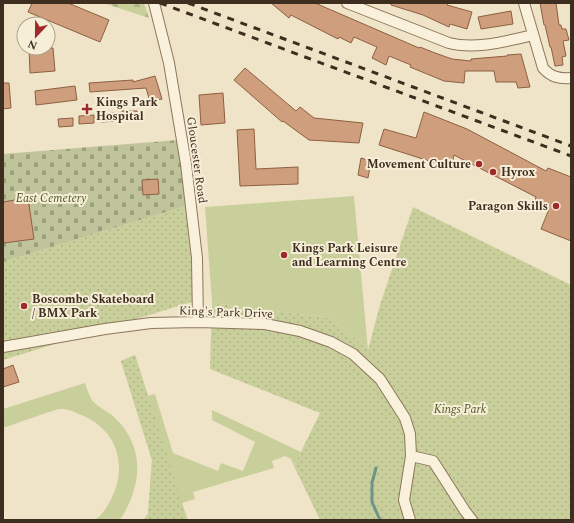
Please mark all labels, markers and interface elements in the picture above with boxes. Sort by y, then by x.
north arrow [16,16,56,56]
text: N [25,35,40,54]
place label: Kings Park Hospital [96,93,159,126]
marker: Kings Park Hospital [81,103,93,115]
street label: Gloucester Road [181,115,212,205]
place label: Movement Culture [367,155,471,174]
marker: Movement Culture [474,159,484,169]
place label: Hyrox [501,163,535,182]
marker: Hyrox [488,167,498,177]
park label: East Cemetery [16,189,87,208]
place label: Paragon Skills [468,197,548,216]
marker: Paragon Skills [551,201,561,211]
place label: Kings Park Leisure and Learning Centre [292,239,407,272]
marker: Kings Park Leisure and Learning Centre [279,250,289,260]
place label: Boscombe Skateboard / BMX Park [32,290,154,323]
marker: Boscombe Skateboard / BMX Park [19,301,29,311]
street label: King's Park Drive [179,301,274,324]
park label: Kings Park [434,400,487,419]

